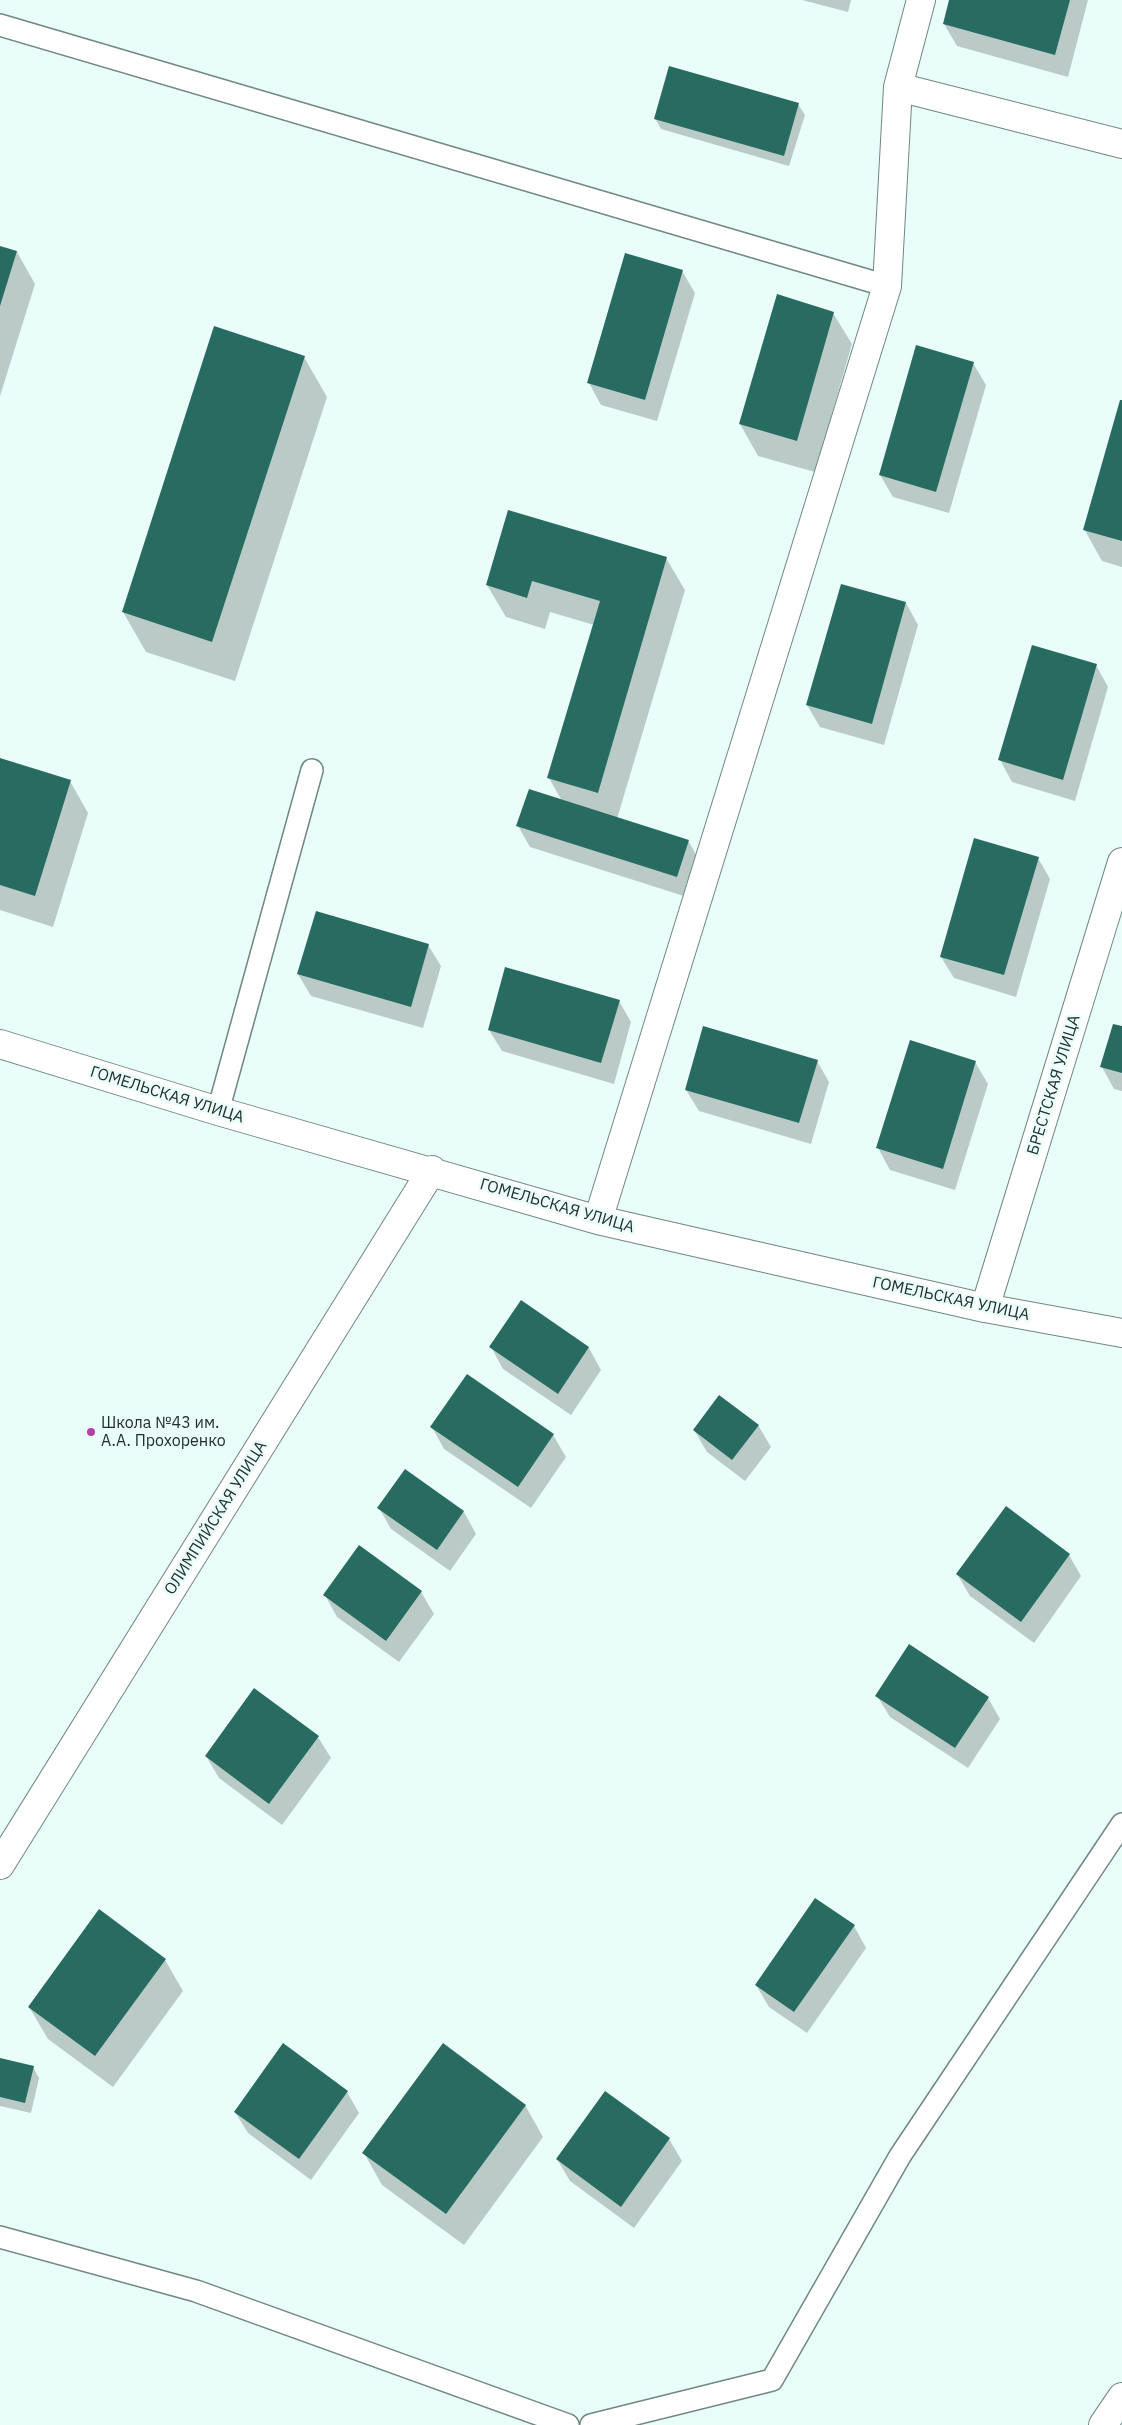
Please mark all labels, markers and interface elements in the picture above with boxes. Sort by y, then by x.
street label: БРЕСТСКАЯ УЛИЦА [1024,1013,1084,1157]
street label: ГОМЕЛЬСКАЯ УЛИЦА [88,1062,246,1128]
street label: ГОМЕЛЬСКАЯ УЛИЦА [478,1175,636,1237]
street label: ГОМЕЛЬСКАЯ УЛИЦА [871,1273,1031,1325]
place label: Школа №43 им. А.А. Прохоренко [101,1413,226,1451]
marker: Школа №43 им. А.А. Прохоренко [85,1426,97,1438]
street label: ОЛИМПИЙСКАЯ УЛИЦА [161,1438,271,1598]

